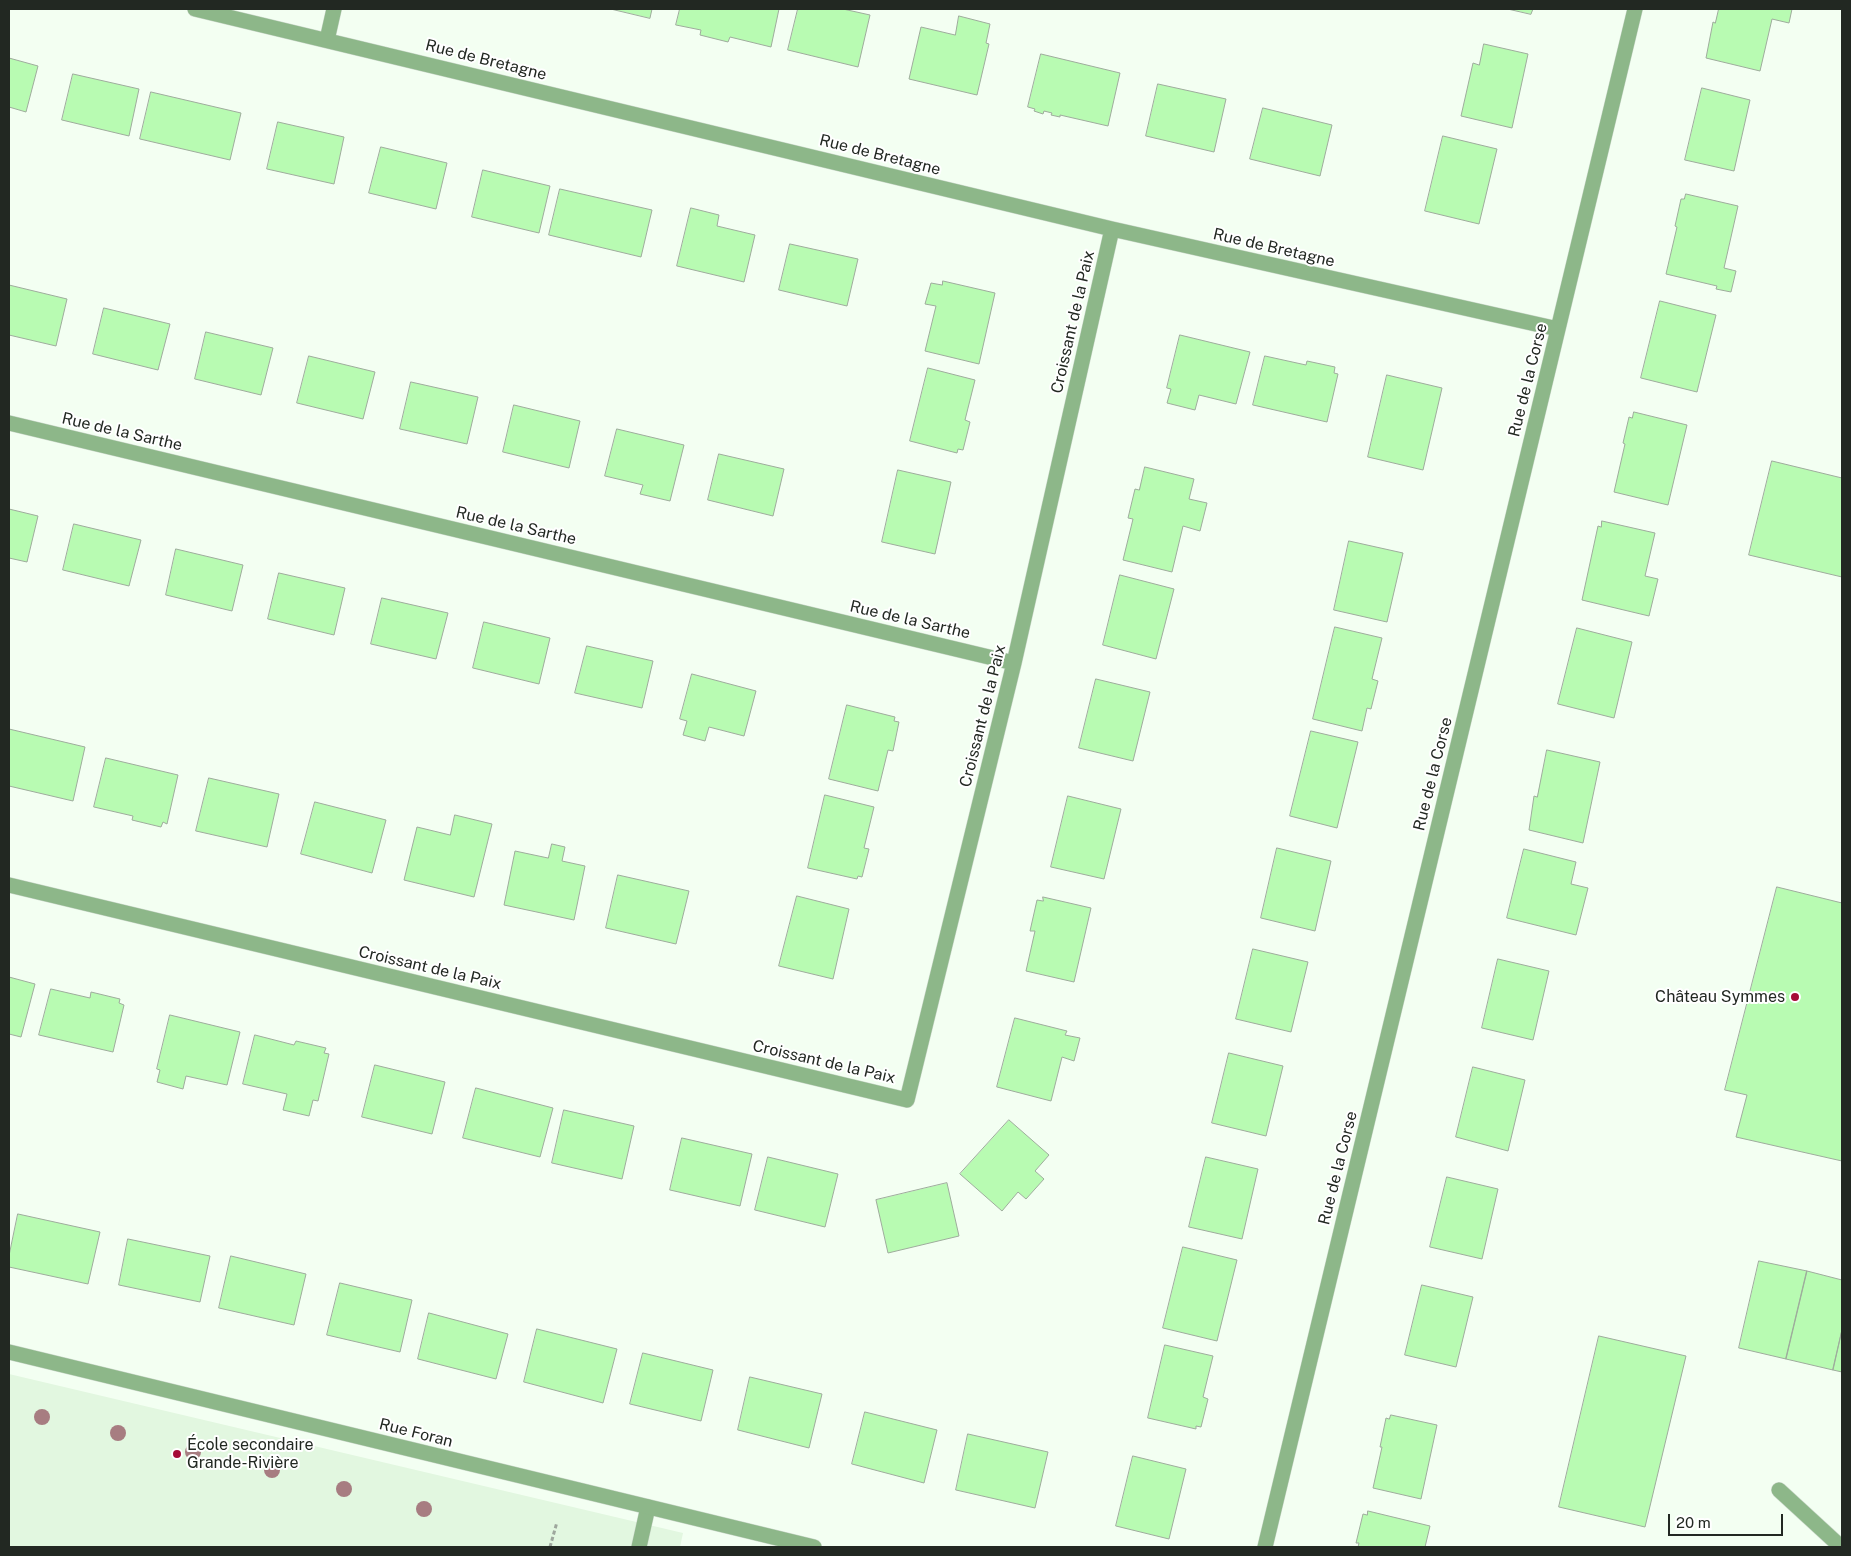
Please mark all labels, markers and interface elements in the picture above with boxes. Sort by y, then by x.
street label: Rue de Bretagne [423,36,549,84]
street label: Rue de Bretagne [817,131,943,179]
street label: Rue de Bretagne [1211,225,1337,271]
street label: Croissant de la Paix [1047,249,1099,395]
street label: Rue de la Corse [1505,321,1551,439]
street label: Rue de la Sarthe [60,409,184,455]
street label: Rue de la Sarthe [454,503,578,549]
street label: Rue de la Sarthe [848,597,972,643]
street label: Croissant de la Paix [956,643,1010,789]
street label: Rue de la Corse [1410,715,1456,833]
street label: Croissant de la Paix [357,942,503,994]
place label: Château Symmes [1655,987,1785,1007]
marker: Château Symmes [1789,991,1801,1003]
street label: Croissant de la Paix [751,1036,897,1088]
street label: Rue de la Corse [1315,1109,1361,1227]
street label: Rue Foran [377,1415,455,1451]
place label: École secondaire Grande-Rivière [187,1435,314,1473]
marker: École secondaire Grande-Rivière [171,1448,183,1460]
scale bar [1671,1504,1786,1536]
text: 20 m [1676,1514,1711,1531]

